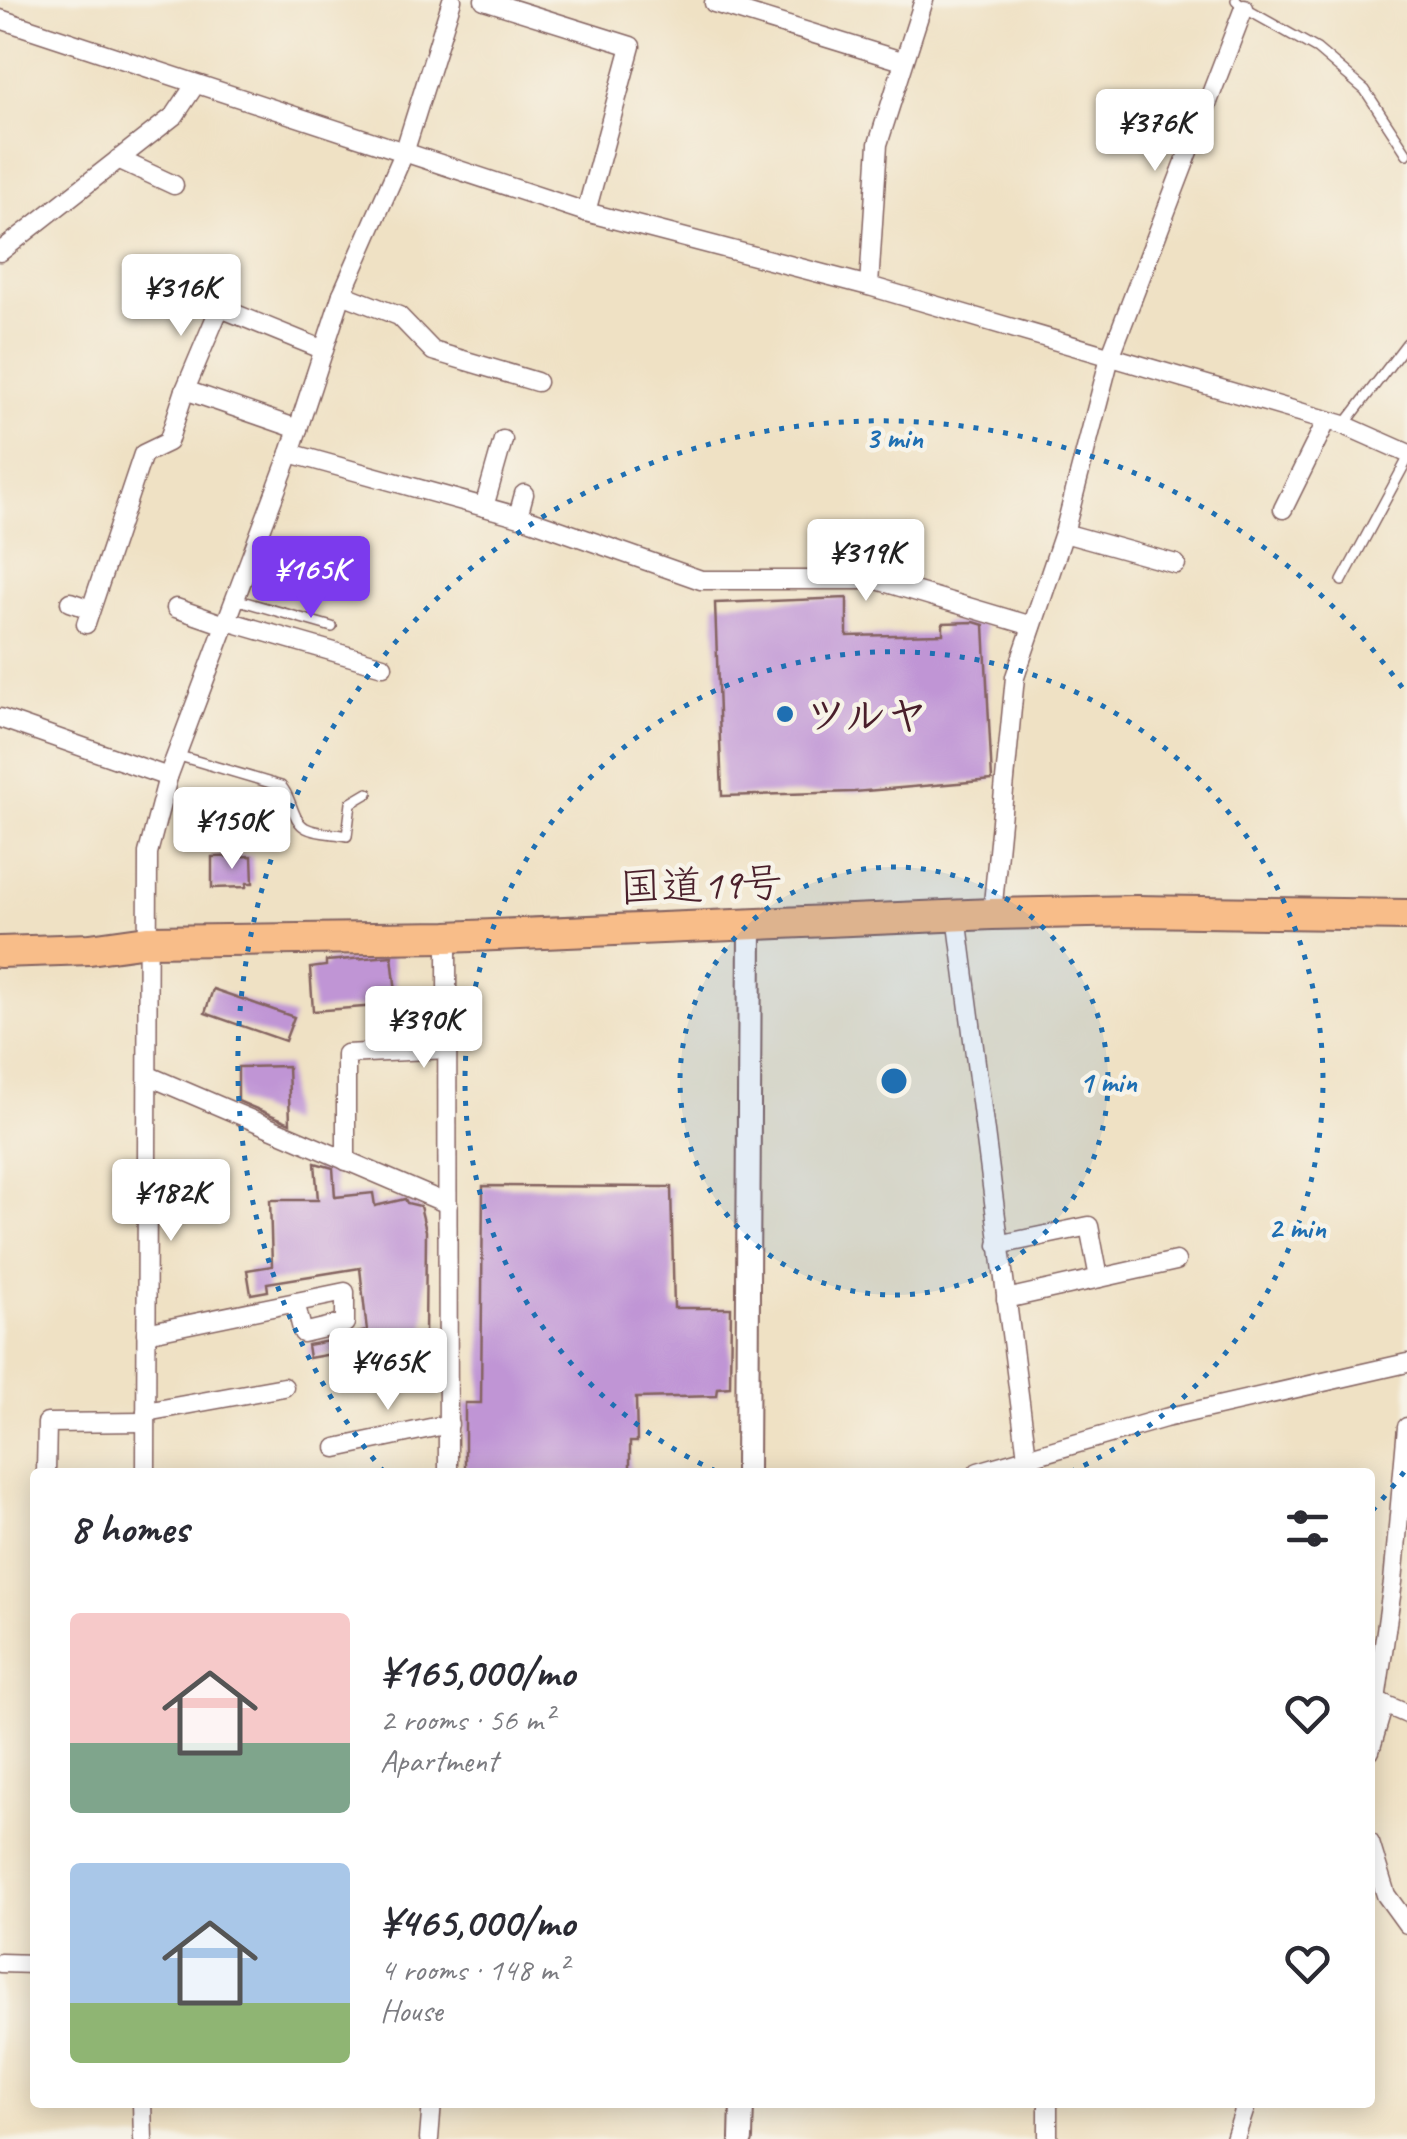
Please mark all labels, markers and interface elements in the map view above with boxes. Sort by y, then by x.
pin: ¥376K [1085,89,1225,174]
text: ¥376K [1118,101,1192,142]
pin: ¥316K [111,254,251,339]
text: ¥316K [144,266,218,307]
text: 3 min [865,419,924,457]
pin: ¥319K [796,519,936,604]
text: ¥319K [829,531,903,572]
pin: ¥165K [241,536,381,621]
text: ¥165K [274,548,348,589]
place label: ツルヤ [805,689,928,742]
marker: ツルヤ [774,703,796,725]
pin: ¥150K [162,787,302,872]
text: ¥150K [195,799,269,840]
street label: 国道19号 [618,856,784,915]
pin: ¥390K [354,986,494,1071]
text: ¥390K [387,998,461,1039]
centre of rings [876,1063,912,1099]
text: 1 min [1079,1063,1138,1101]
pin: ¥182K [101,1159,241,1244]
text: ¥182K [134,1171,208,1212]
text: 2 min [1268,1209,1327,1247]
pin: ¥465K [318,1328,458,1413]
text: ¥465K [351,1340,425,1381]
icon: filters [1280,1501,1335,1556]
text: 8 homes [70,1502,189,1555]
text: ¥165,000/mo [380,1646,575,1699]
icon: home [150,1653,270,1773]
icon: heart [1280,1686,1335,1741]
text: 2 rooms · 56 m² [380,1699,553,1740]
text: Apartment [380,1740,498,1781]
text: ¥465,000/mo [380,1896,575,1949]
icon: home [150,1903,270,2023]
icon: heart [1280,1936,1335,1991]
text: 4 rooms · 148 m² [380,1949,567,1990]
text: House [380,1990,442,2031]

